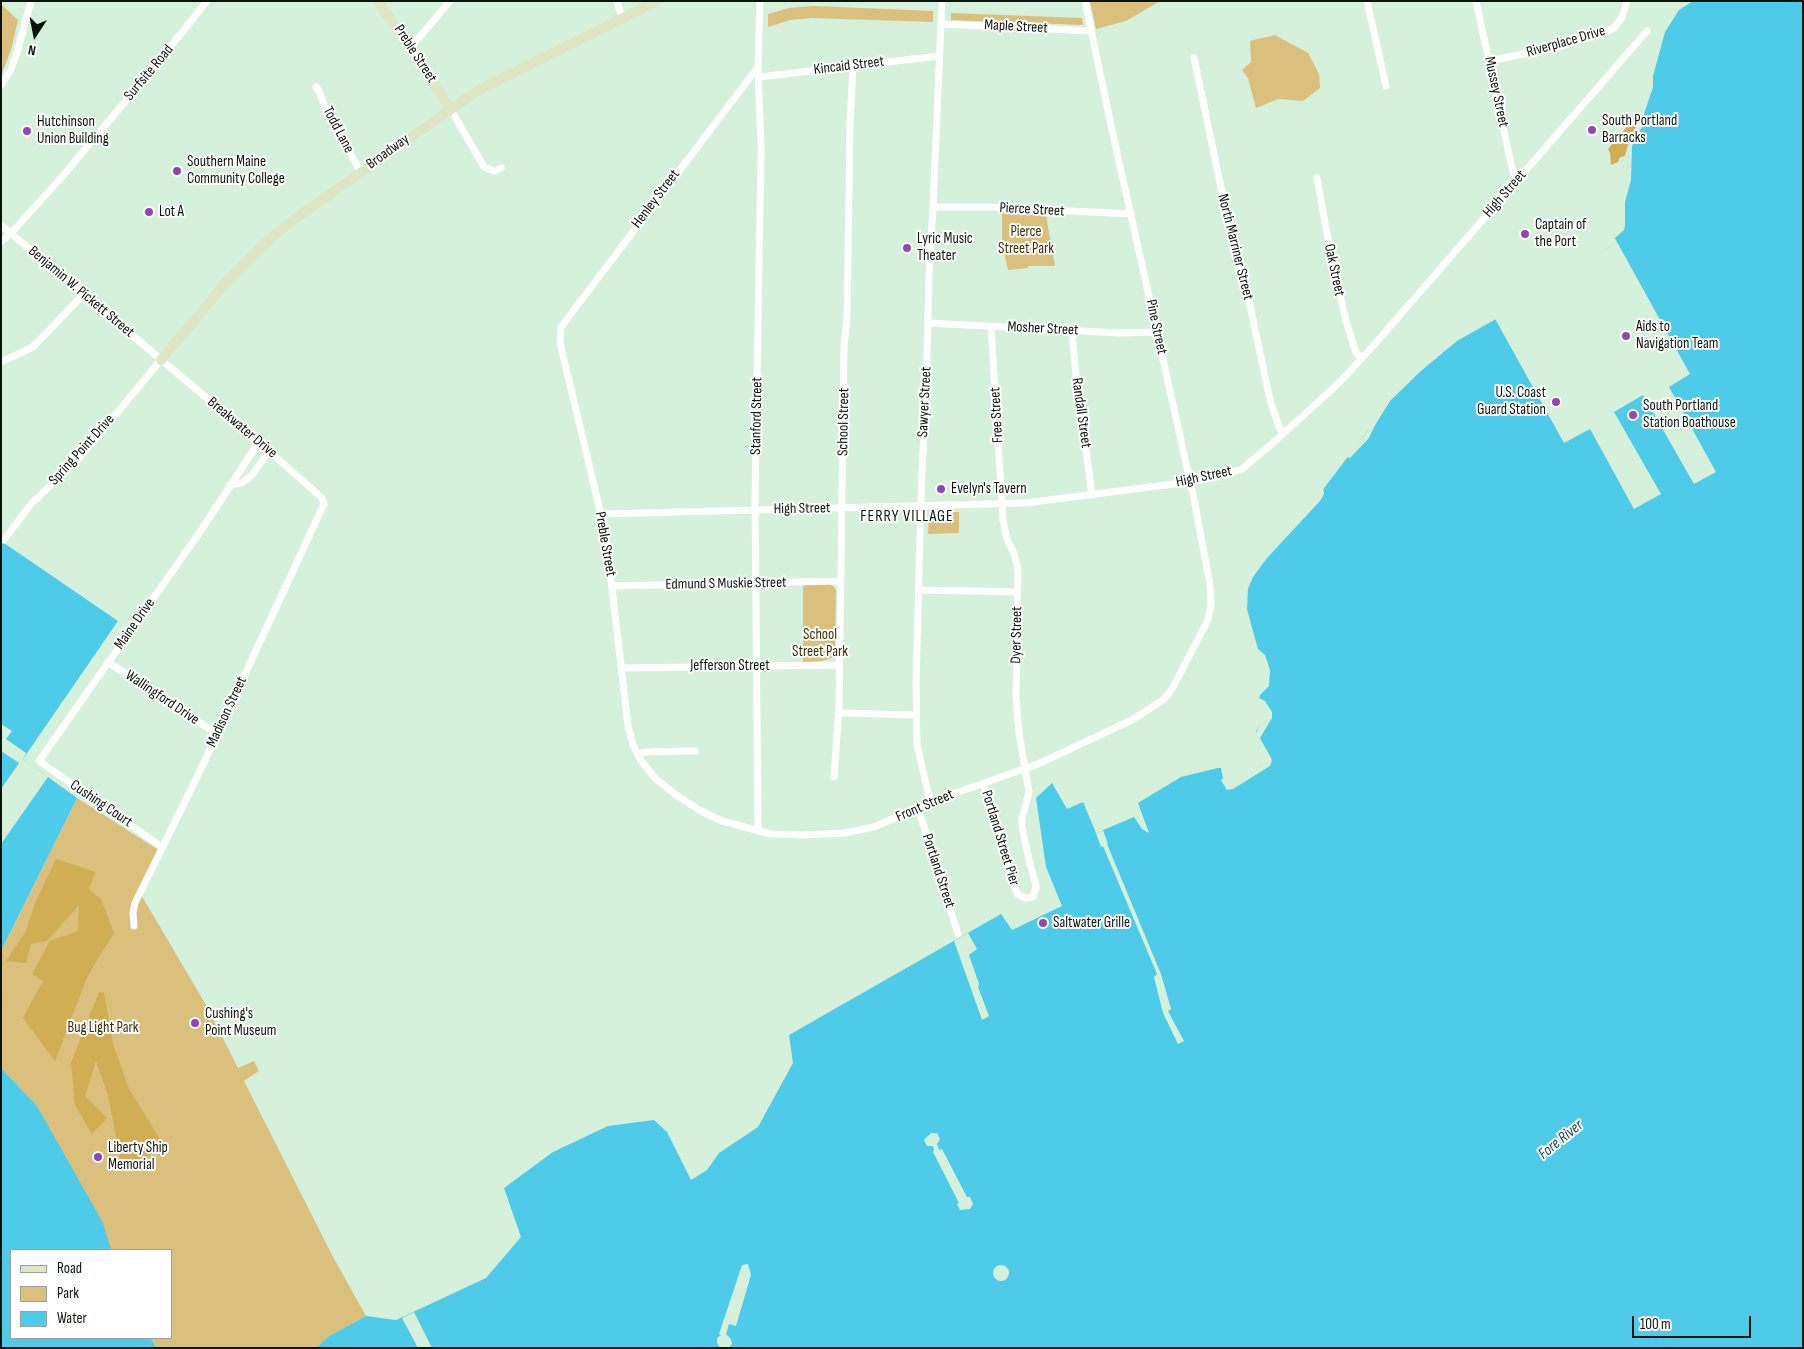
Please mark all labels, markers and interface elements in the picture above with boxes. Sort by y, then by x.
north arrow [10,10,60,60]
street label: Maple Street [984,16,1048,38]
street label: Preble Street [390,22,440,86]
street label: Riverplace Drive [1525,22,1607,62]
text: N [27,41,37,59]
street label: Surfsite Road [120,41,178,105]
street label: Kincaid Street [813,53,885,79]
street label: Mussey Street [1480,55,1512,129]
street label: Todd Lane [318,104,358,156]
place label: South Portland Barracks [1602,112,1677,147]
place label: Hutchinson Union Building [37,113,109,148]
marker: South Portland Barracks [1586,124,1598,136]
marker: Hutchinson Union Building [21,125,33,137]
street label: Broadway [363,130,413,174]
place label: Southern Maine Community College [187,153,285,188]
marker: Southern Maine Community College [171,165,183,177]
street label: Henley Street [628,166,684,232]
street label: High Street [1480,167,1530,221]
street label: North Marriner Street [1213,192,1257,302]
street label: Pierce Street [999,199,1065,221]
place label: Lot A [159,203,184,221]
marker: Lot A [143,206,155,218]
place label: Captain of the Port [1535,216,1586,251]
park label: Pierce Street Park [998,223,1054,258]
marker: Captain of the Port [1519,228,1531,240]
place label: Lyric Music Theater [917,230,973,265]
street label: Benjamin W. Pickett Street [24,242,138,342]
marker: Lyric Music Theater [901,242,913,254]
street label: Oak Street [1320,242,1348,298]
street label: Pine Street [1141,298,1171,356]
street label: Mosher Street [1007,318,1079,340]
place label: Aids to Navigation Team [1636,318,1718,353]
marker: Aids to Navigation Team [1620,330,1632,342]
street label: Sawyer Street [914,366,936,438]
street label: Stanford Street [747,377,767,455]
street label: Randall Street [1067,377,1095,449]
place label: U.S. Coast Guard Station [1477,384,1546,419]
street label: Free Street [987,387,1007,443]
street label: School Street [834,388,854,456]
street label: Breakwater Drive [203,394,281,462]
marker: U.S. Coast Guard Station [1550,396,1562,408]
place label: South Portland Station Boathouse [1643,397,1736,432]
marker: South Portland Station Boathouse [1627,409,1639,421]
street label: Spring Point Drive [45,411,119,489]
street label: High Street [1174,462,1234,492]
place label: Evelyn's Tavern [951,480,1027,498]
marker: Evelyn's Tavern [935,483,947,495]
street label: High Street [773,500,831,518]
district label: FERRY VILLAGE [859,507,955,527]
street label: Preble Street [590,510,620,578]
street label: Edmund S Muskie Street [665,574,787,594]
street label: Maine Drive [111,595,159,653]
street label: Dyer Street [1008,606,1026,664]
park label: School Street Park [792,626,848,661]
street label: Jefferson Street [690,657,770,675]
street label: Wallingford Drive [122,667,202,729]
street label: Madison Street [203,674,251,750]
street label: Cushing Court [66,777,136,831]
street label: Front Street [893,786,957,826]
street label: Portland Street Pier [977,788,1023,888]
street label: Portland Street [918,832,958,910]
place label: Saltwater Grille [1053,914,1130,932]
marker: Saltwater Grille [1037,917,1049,929]
place label: Cushing's Point Museum [205,1005,276,1040]
marker: Cushing's Point Museum [189,1017,201,1029]
park label: Bug Light Park [67,1019,139,1037]
water label: Fore River [1535,1116,1587,1164]
place label: Liberty Ship Memorial [108,1139,168,1174]
marker: Liberty Ship Memorial [92,1151,104,1163]
legend [10,1249,172,1339]
text: Road [57,1259,82,1278]
text: Park [57,1284,79,1303]
scale bar [1634,1306,1753,1338]
text: Water [57,1309,87,1328]
text: 100 m [1640,1315,1671,1334]

